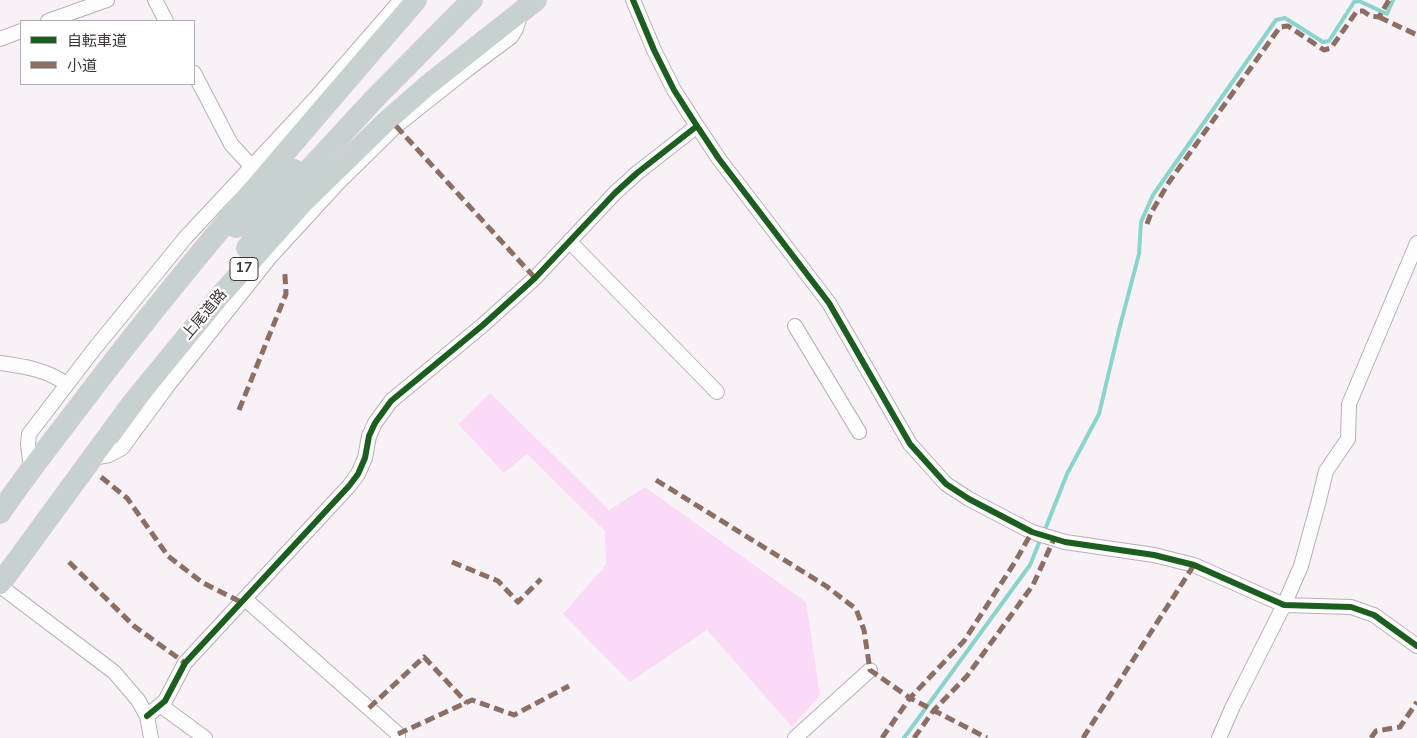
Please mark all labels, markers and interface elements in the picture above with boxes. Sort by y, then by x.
legend [20,20,195,85]
text: 自転車道 [67,31,127,51]
text: 小道 [67,56,97,76]
road number: 17 [230,258,258,280]
street label: 上尾道路 [179,286,231,344]

